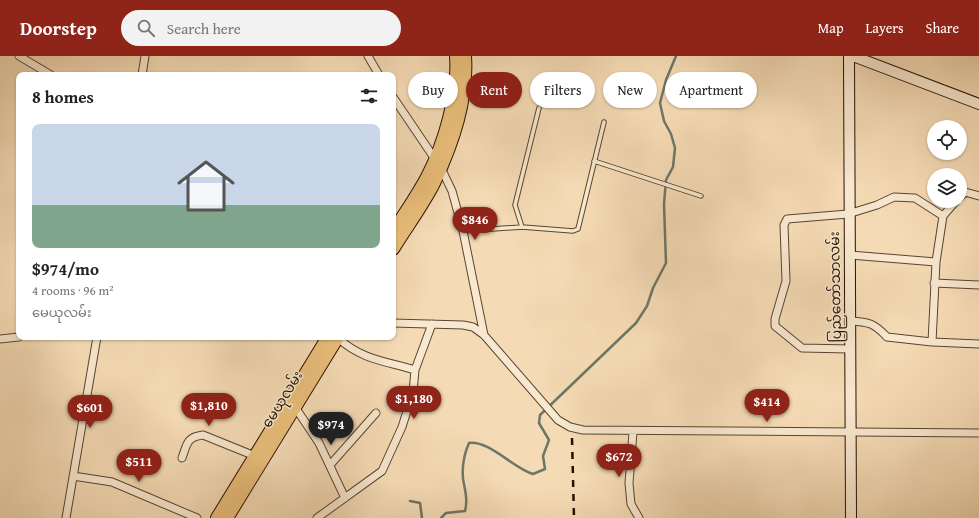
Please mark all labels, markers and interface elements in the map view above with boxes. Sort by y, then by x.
search box [121,10,401,46]
text: Doorstep [20,14,97,42]
icon: search [135,17,157,39]
text: Search here [167,18,241,39]
text: Map [818,18,844,38]
text: Layers [866,18,904,38]
text: Share [926,18,959,38]
chip: Buy [408,72,458,108]
chip: Rent [466,72,522,108]
chip: Filters [530,72,595,108]
chip: New [603,72,657,108]
chip: Apartment [665,72,757,108]
text: 8 homes [32,84,94,109]
icon: filters [358,85,380,107]
map controls [927,120,967,208]
button: locate [927,120,967,160]
icon: home [170,150,242,222]
button: layers [927,168,967,208]
pin: $846 [451,207,499,241]
text: $846 [462,210,488,229]
street label: ပြည်တော်သာလမ်း [824,231,848,343]
text: $974/mo [32,256,99,281]
text: 4 rooms · 96 m² [32,281,114,300]
text: မေယုလမ်း [32,303,91,322]
street label: မေယုလမ်း [257,367,309,432]
pin: $1,180 [381,386,447,420]
text: $1,180 [395,389,433,408]
pin: $414 [743,389,791,423]
text: $414 [754,392,780,411]
pin: $1,810 [176,393,242,427]
pin: $601 [66,395,114,429]
text: $1,810 [190,396,228,415]
text: $601 [77,398,103,417]
pin: $974 [307,412,355,446]
text: $974 [318,415,344,434]
pin: $672 [595,444,643,478]
text: $672 [606,447,632,466]
pin: $511 [115,449,163,483]
text: $511 [126,452,152,471]

